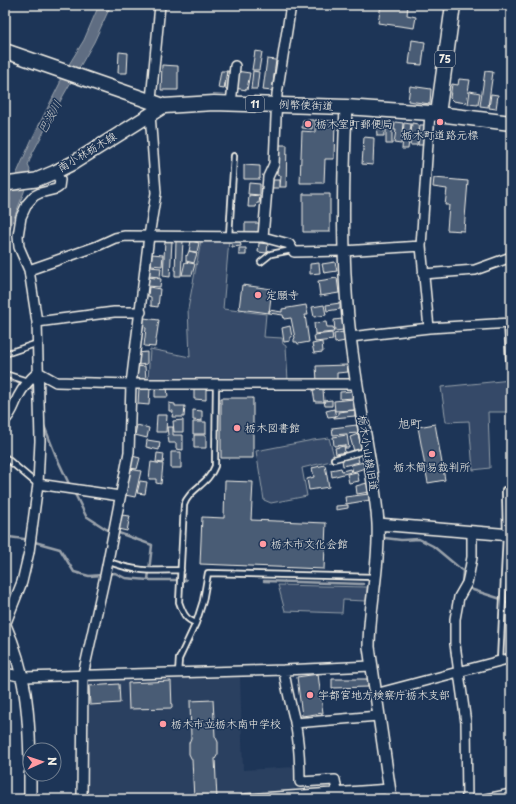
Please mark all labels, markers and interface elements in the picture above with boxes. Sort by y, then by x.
road number: 75 [435,51,455,67]
street label: 例幣使街道 [278,95,334,114]
water label: 巴波川 [33,96,66,137]
road number: 11 [246,96,264,112]
place label: 栃木室町郵便局 [316,115,393,132]
marker: 栃木町道路元標 [435,117,445,127]
marker: 栃木室町郵便局 [303,119,313,129]
place label: 栃木町道路元標 [402,126,479,143]
street label: 南小林栃木線 [54,127,119,176]
place label: 定願寺 [266,286,299,303]
marker: 定願寺 [253,290,263,300]
street label: 栃木小山線旧道 [354,414,383,492]
district label: 旭町 [398,414,422,432]
place label: 栃木図書館 [245,419,300,436]
marker: 栃木図書館 [232,423,242,433]
marker: 栃木簡易裁判所 [427,449,437,459]
place label: 栃木簡易裁判所 [394,458,471,475]
place label: 栃木市文化会館 [271,535,348,552]
marker: 栃木市文化会館 [258,539,268,549]
place label: 宇都宮地方検察庁栃木支部 [318,686,450,703]
marker: 宇都宮地方検察庁栃木支部 [305,690,315,700]
place label: 栃木市立栃木南中学校 [171,715,281,732]
marker: 栃木市立栃木南中学校 [158,719,168,729]
north arrow [22,742,62,782]
text: N [44,757,61,767]

